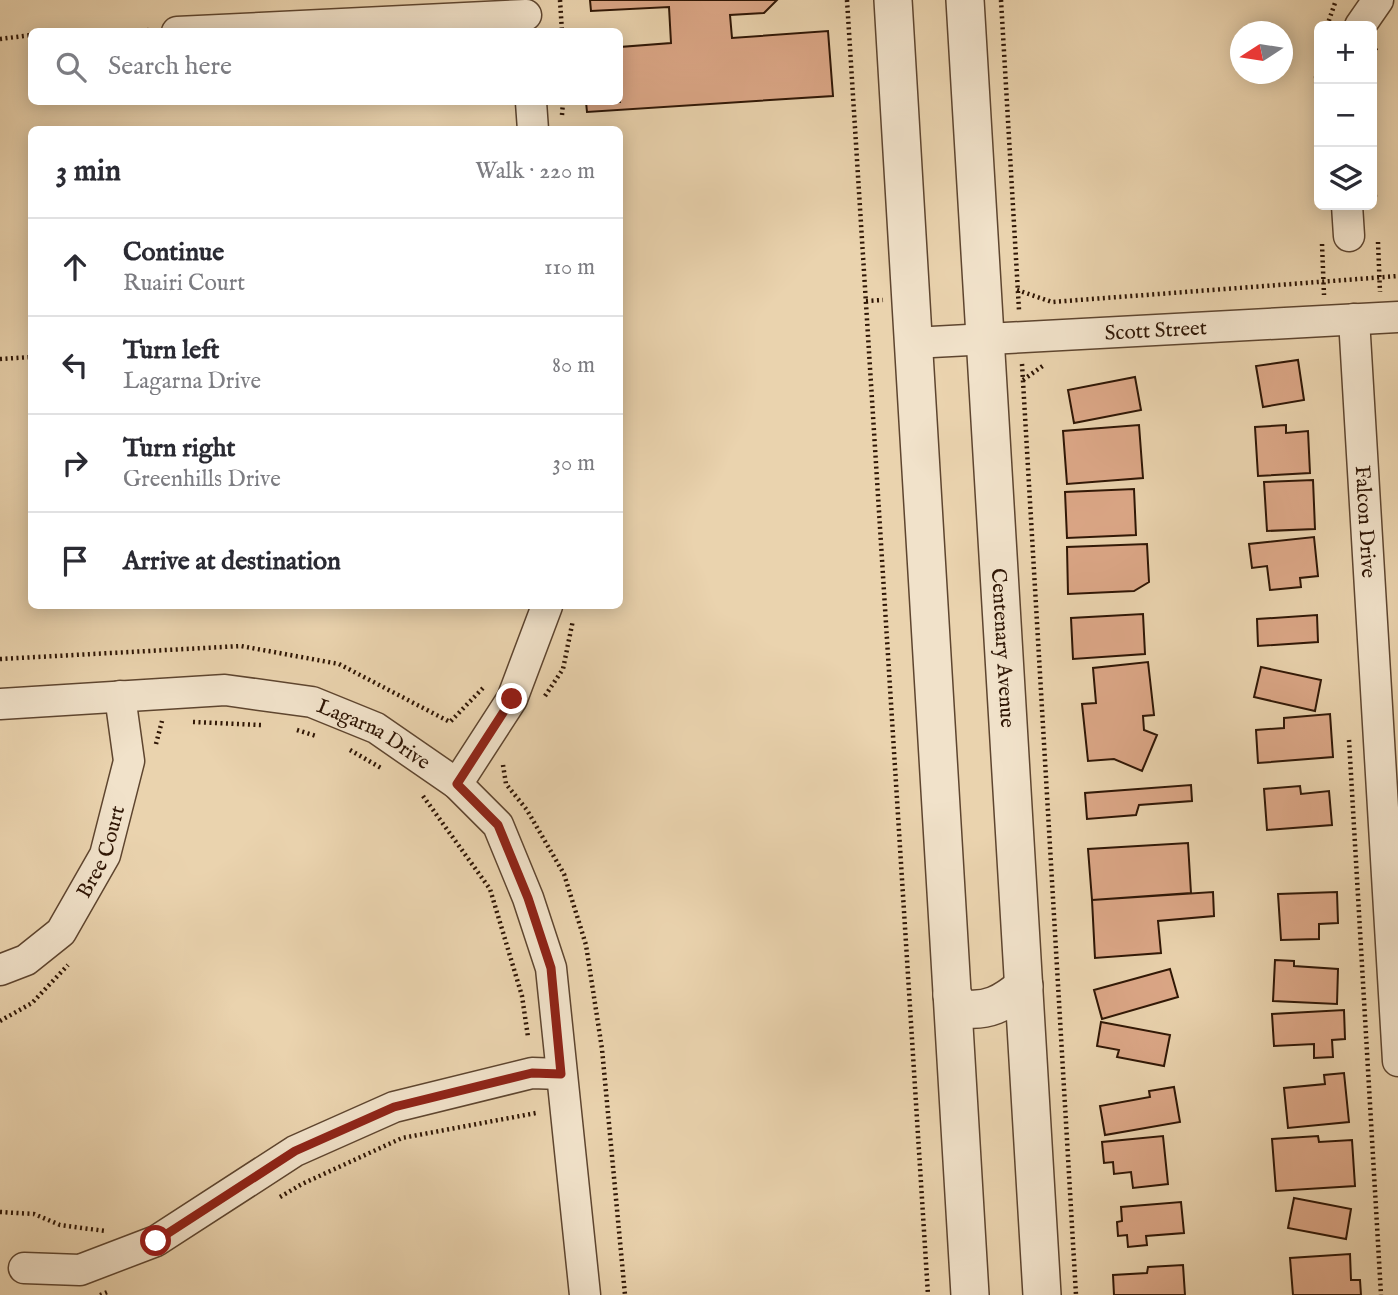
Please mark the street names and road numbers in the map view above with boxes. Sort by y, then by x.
street label: Scott Street [1104,315,1208,348]
street label: Falcon Drive [1348,465,1381,579]
street label: Centenary Avenue [984,567,1020,729]
street label: Lagarna Drive [313,693,435,777]
street label: Bree Court [71,803,132,903]

